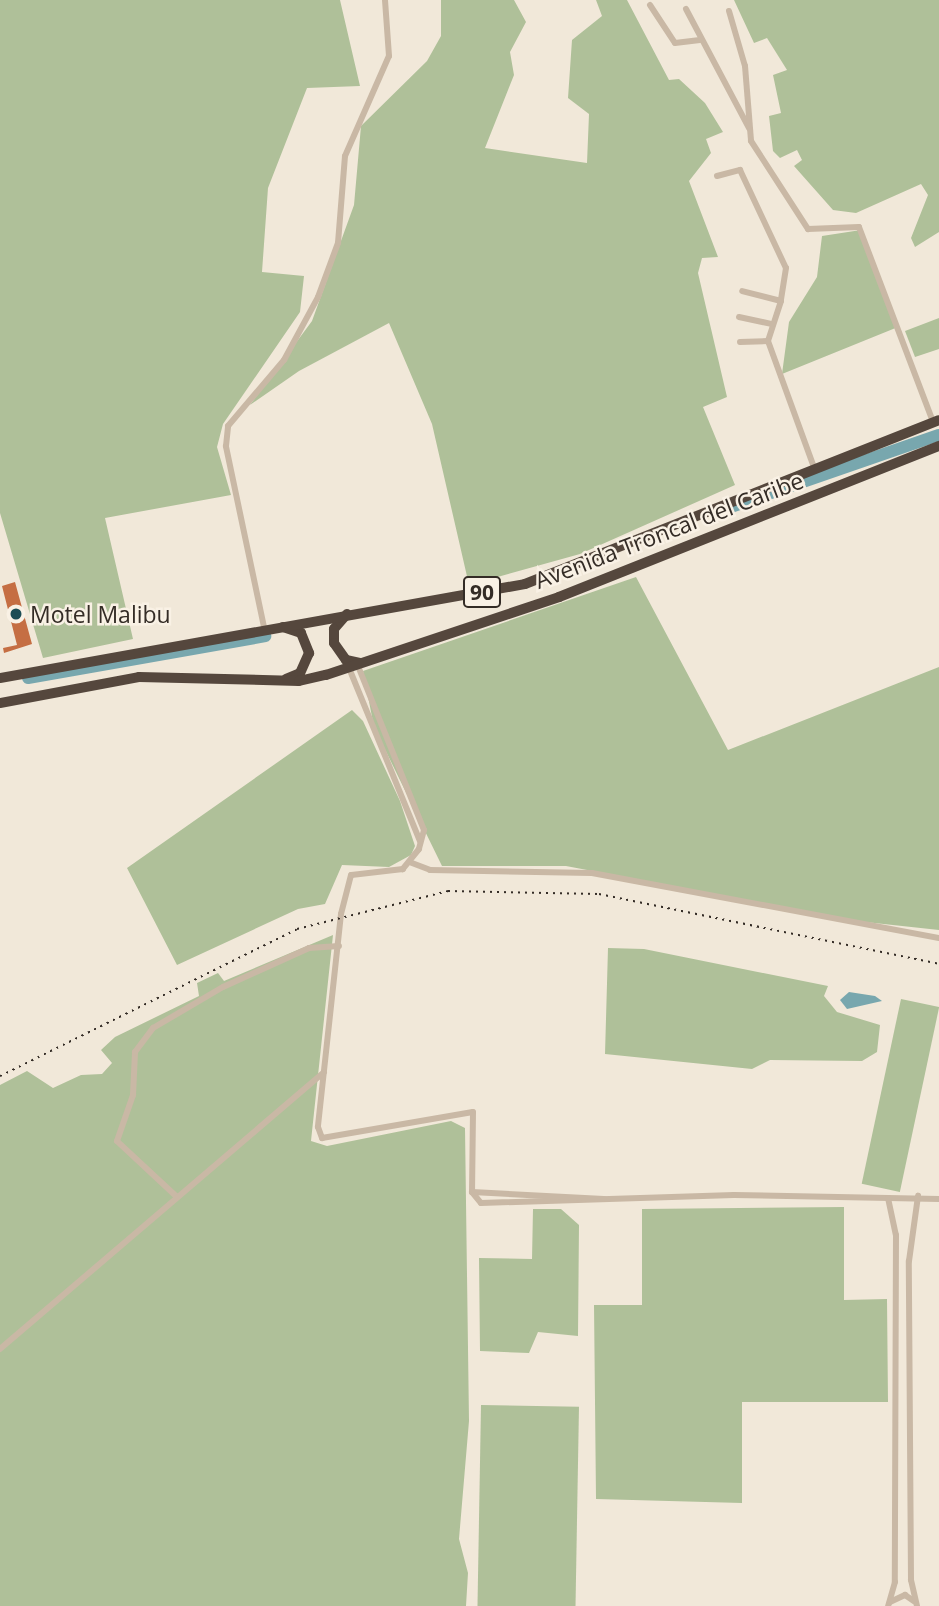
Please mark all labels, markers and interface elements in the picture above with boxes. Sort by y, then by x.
street label: Avenida Troncal del Caribe [531,466,807,594]
road number: 90 [463,574,501,610]
place label: Motel Malibu [30,600,171,628]
marker: Motel Malibu [8,606,24,622]

